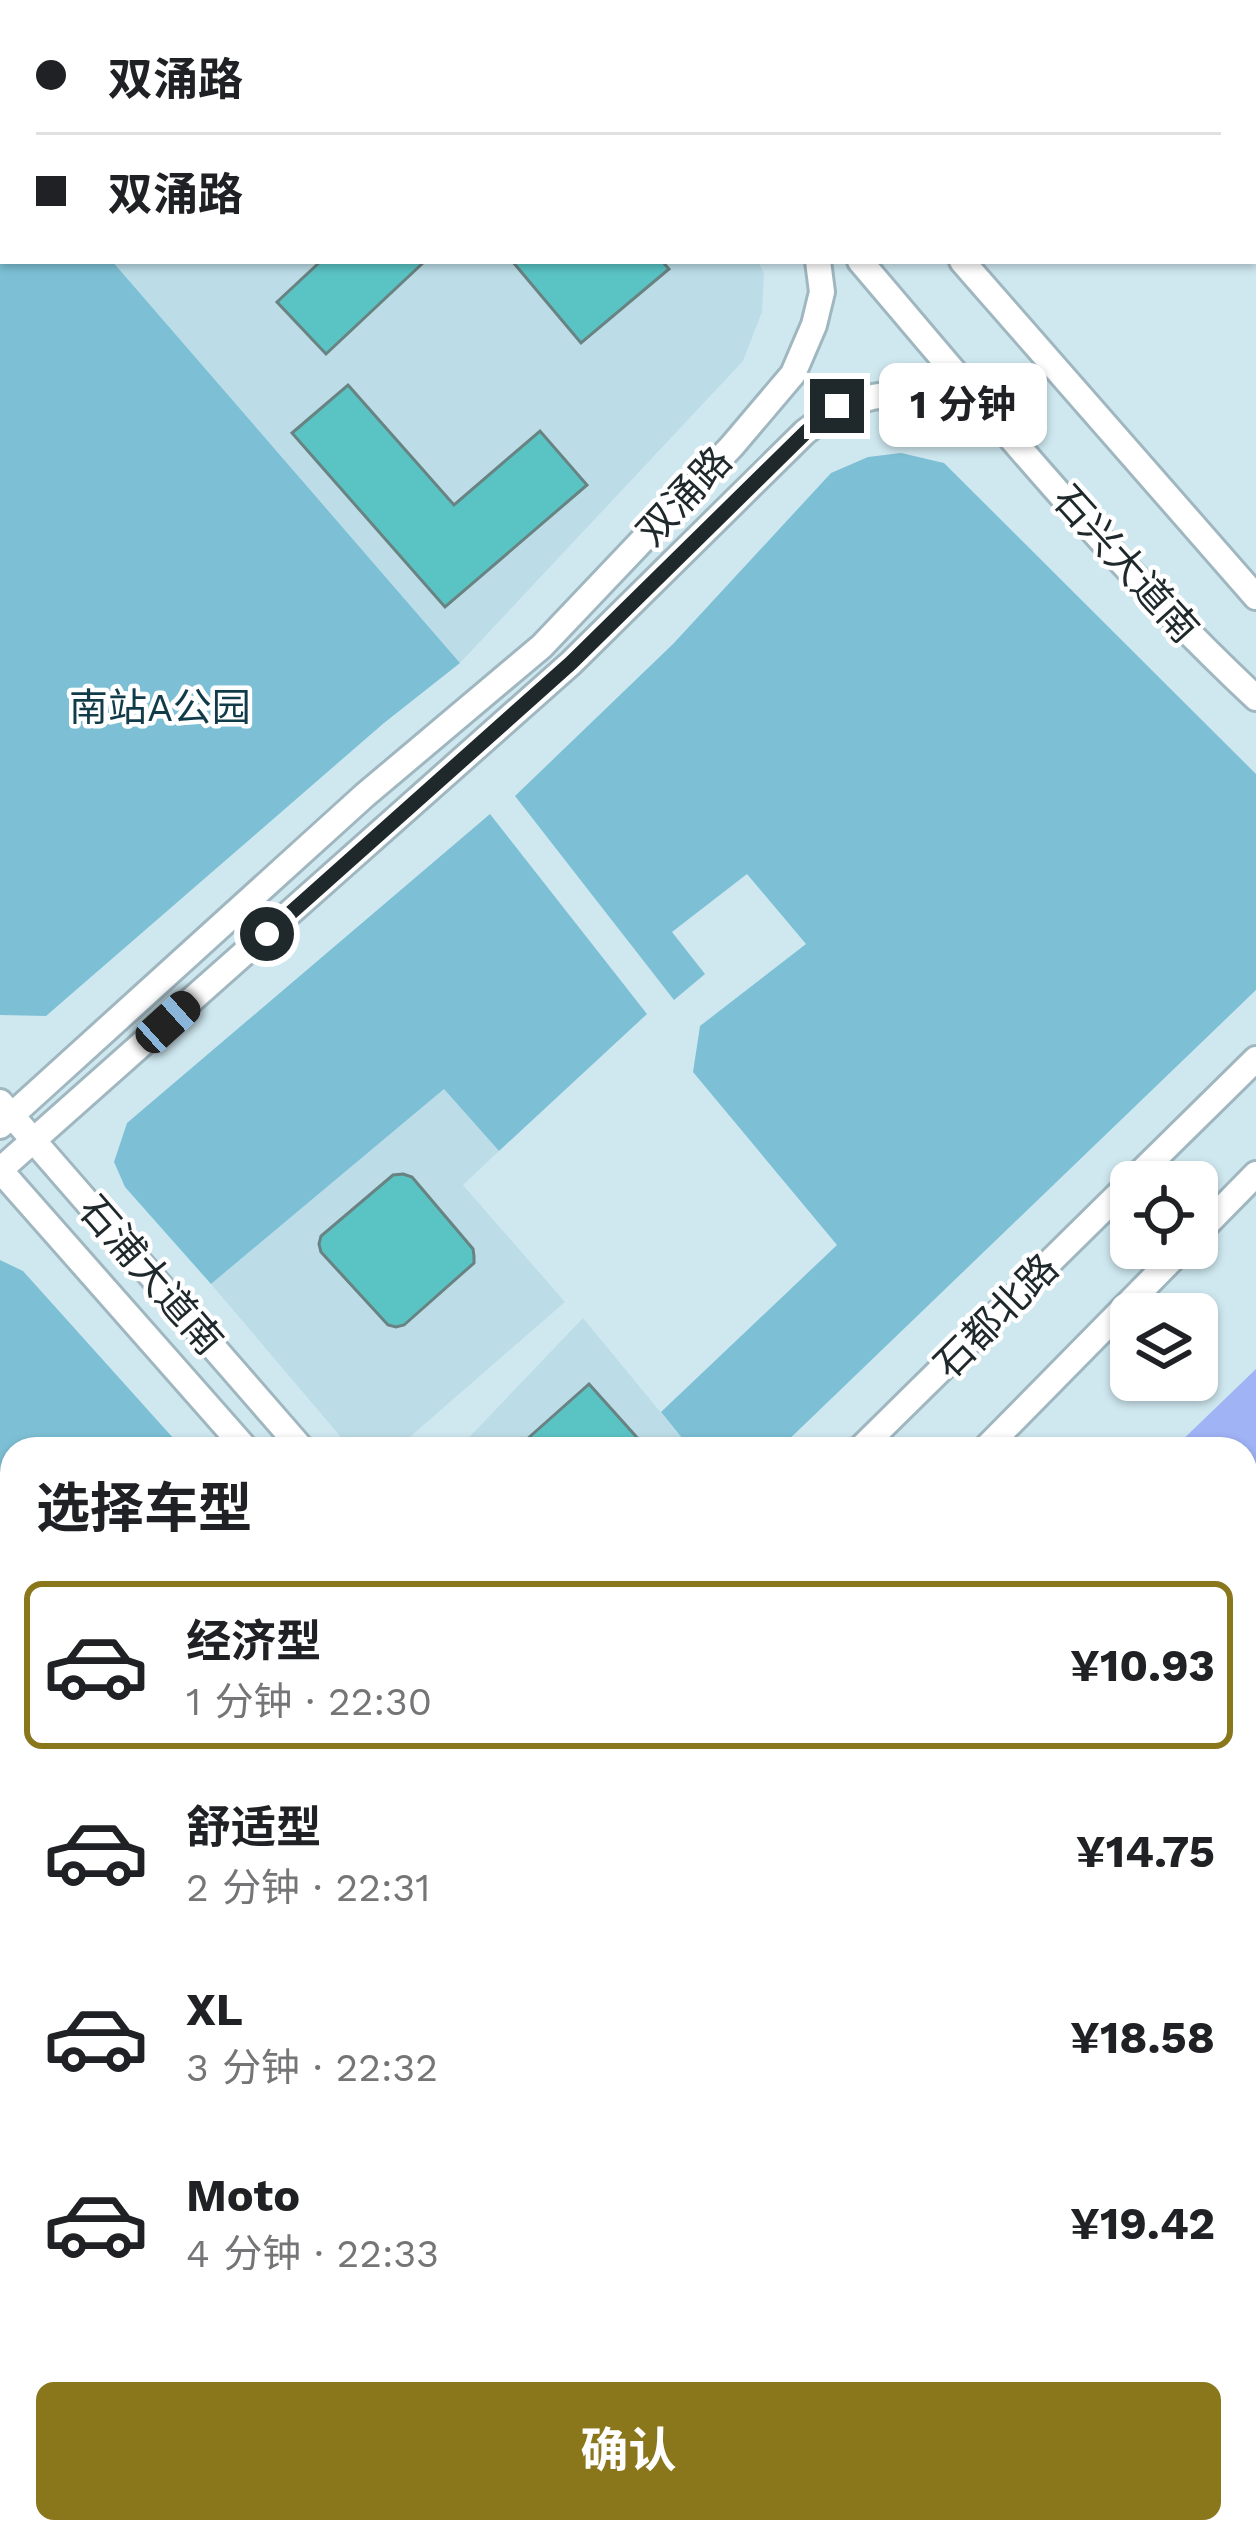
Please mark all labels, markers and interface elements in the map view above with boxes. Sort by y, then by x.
text: 双涌路 [108,53,243,106]
text: 双涌路 [108,168,243,221]
callout: 1 分钟 [879,364,1047,448]
route end [810,379,864,433]
text: 1 分钟 [910,382,1016,427]
street label: 双涌路 [628,438,740,554]
street label: 石兴大道南 [1044,476,1208,652]
park label: 南站A公园 [69,685,251,730]
route start [240,907,294,961]
car [129,985,207,1059]
map controls [1110,1161,1218,1401]
button: locate [1110,1161,1218,1269]
street label: 石浦大道南 [70,1187,232,1363]
street label: 石都北路 [925,1245,1067,1387]
button: layers [1110,1293,1218,1401]
text: 选择车型 [36,1477,252,1540]
icon: car [42,1611,150,1719]
text: 经济型 [186,1615,321,1668]
text: ¥10.93 [1070,1639,1215,1692]
text: 1 分钟 · 22:30 [186,1679,432,1724]
icon: car [42,1797,150,1905]
text: 舒适型 [186,1801,321,1854]
text: ¥14.75 [1076,1825,1215,1878]
text: 2 分钟 · 22:31 [186,1865,430,1910]
icon: car [42,1983,150,2091]
text: XL [186,1983,243,2036]
text: ¥18.58 [1070,2011,1215,2064]
text: 3 分钟 · 22:32 [186,2045,438,2090]
icon: car [42,2169,150,2277]
text: Moto [186,2169,300,2222]
text: ¥19.42 [1070,2197,1215,2250]
text: 4 分钟 · 22:33 [186,2231,439,2276]
button: 确认 [36,2382,1221,2520]

